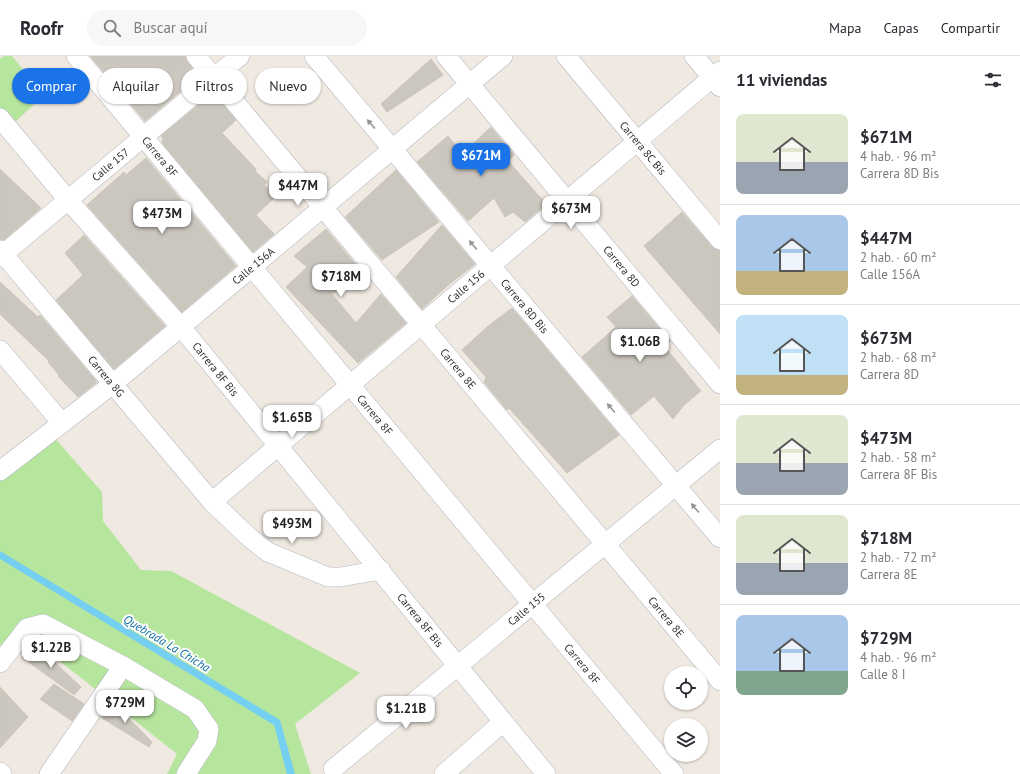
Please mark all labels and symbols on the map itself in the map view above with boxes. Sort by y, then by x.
street label: Carrera 8C Bis [617,118,670,178]
one-way arrow [367,119,376,129]
street label: Carrera 8F [139,134,181,180]
pin: $671M [453,143,509,177]
street label: Calle 157 [89,145,132,184]
pin: $447M [270,173,326,207]
pin: $673M [543,196,599,230]
pin: $473M [134,201,190,235]
one-way arrow [469,239,478,250]
street label: Carrera 8D [600,243,643,290]
street label: Calle 156A [229,244,278,288]
pin: $718M [313,264,369,298]
street label: Calle 156 [444,267,487,306]
street label: Carrera 8D Bis [498,276,552,337]
pin: $1.06B [607,329,673,363]
street label: Carrera 8F Bis [189,339,242,399]
street label: Carrera 8E [437,345,479,392]
street label: Carrera 8G [85,353,128,400]
street label: Carrera 8F [354,392,396,438]
one-way arrow [607,403,616,414]
pin: $1.65B [259,405,325,439]
one-way arrow [690,503,699,513]
pin: $493M [264,511,320,545]
street label: Calle 155 [505,589,548,629]
street label: Carrera 8F Bis [394,590,447,650]
street label: Carrera 8E [645,594,687,640]
water label: Quebrada La Chicha [121,611,213,675]
pin: $1.22B [18,635,84,669]
street label: Carrera 8F [561,641,603,687]
pin: $729M [97,690,153,724]
pin: $1.21B [373,696,439,730]

